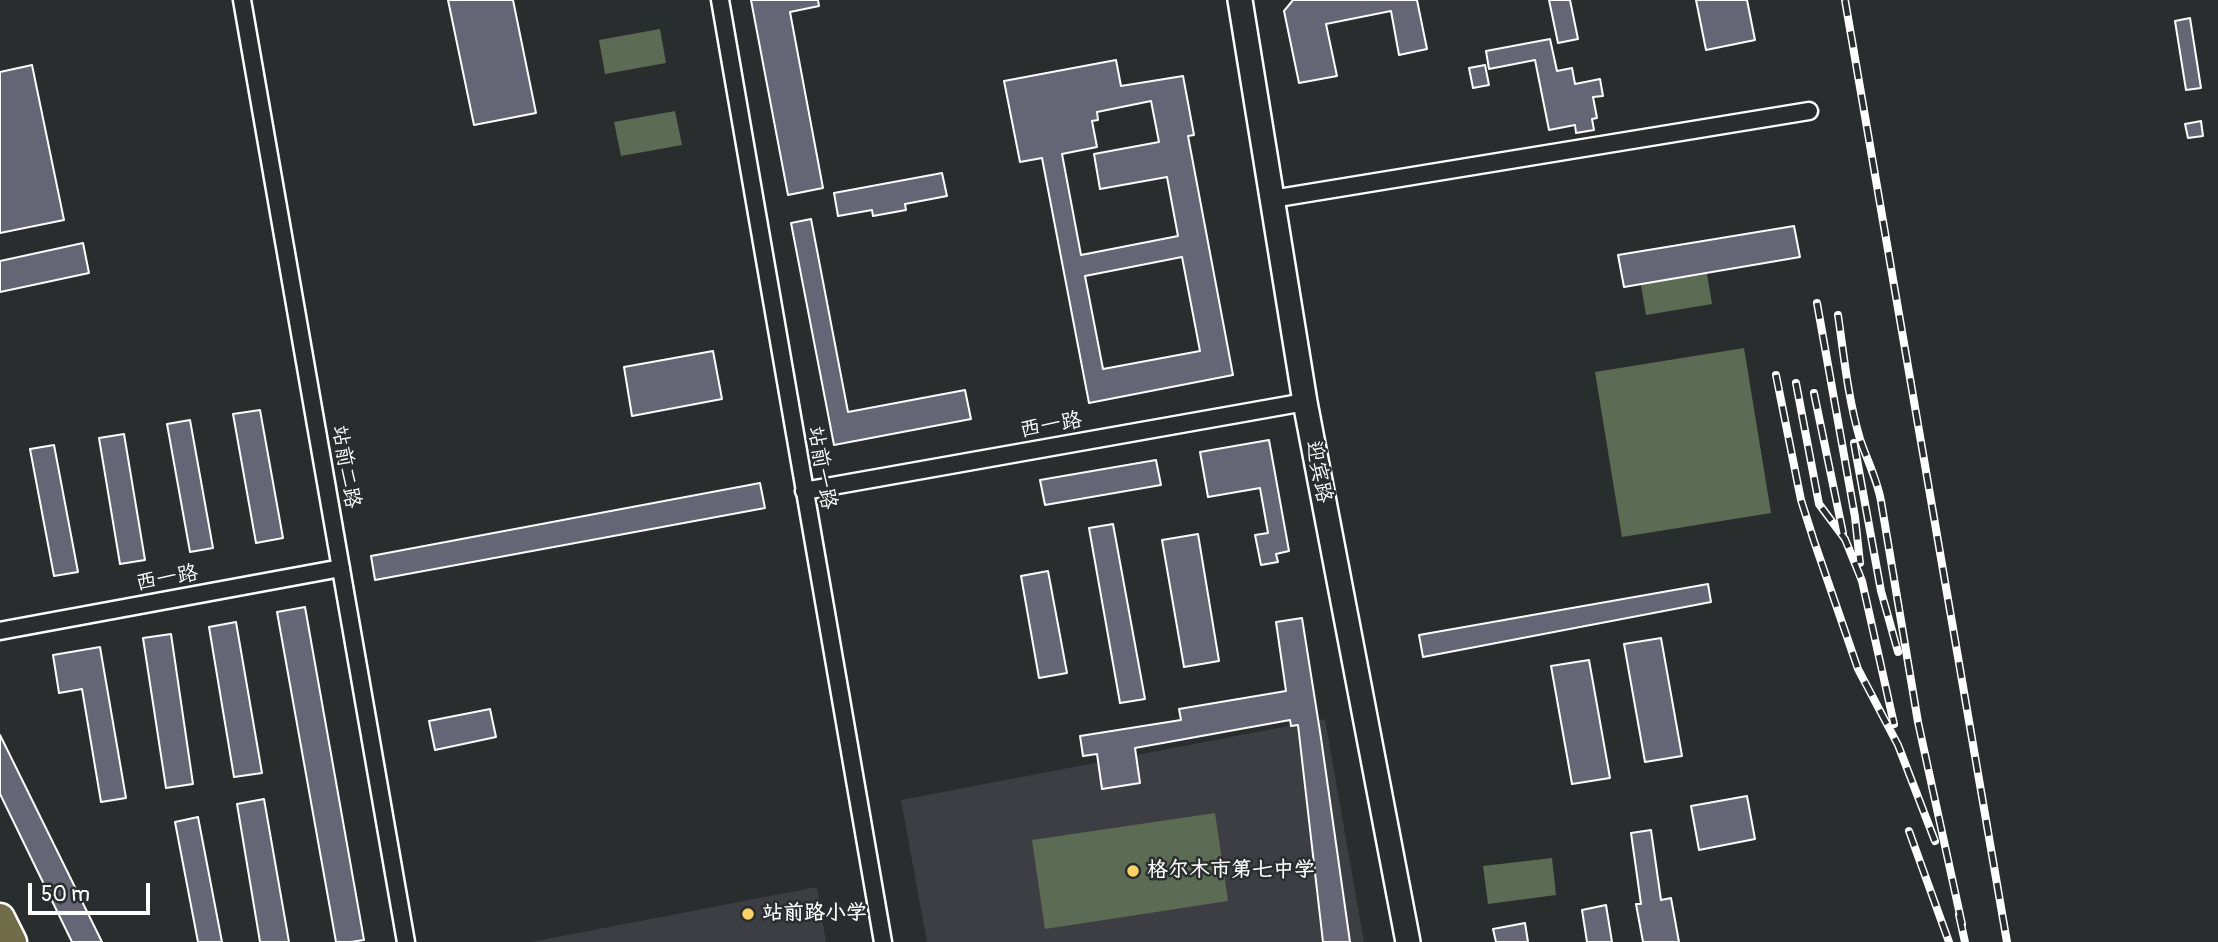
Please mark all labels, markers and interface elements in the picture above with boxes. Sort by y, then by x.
street label: 西一路 [1018,408,1084,444]
street label: 站前二路 [325,423,365,511]
street label: 站前一路 [801,424,841,512]
street label: 迎宾路 [1300,439,1336,505]
street label: 西一路 [134,561,200,597]
place label: 格尔木市第七中学 [1147,858,1315,884]
marker: 格尔木市第七中学 [1125,863,1141,879]
scale bar [32,869,154,913]
text: 50 m [41,881,90,908]
place label: 站前路小学 [762,901,867,927]
marker: 站前路小学 [740,906,756,922]

